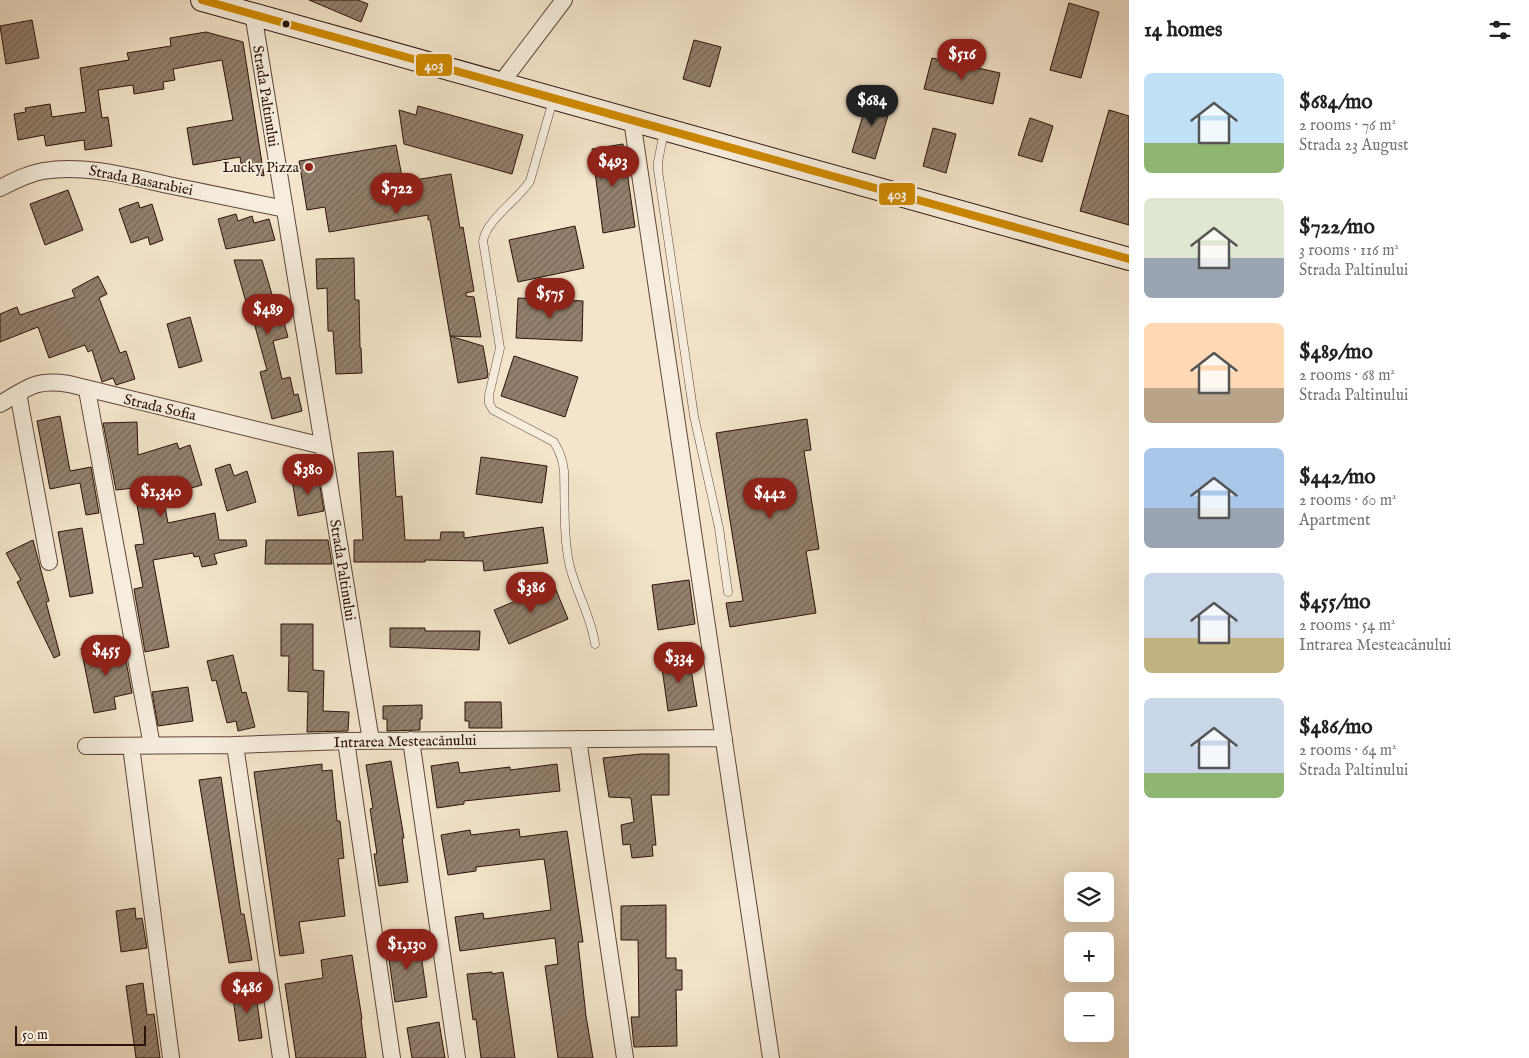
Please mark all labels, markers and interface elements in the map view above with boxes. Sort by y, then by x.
icon: filters [1486,16,1514,44]
text: 14 homes [1144,17,1222,44]
unlabelled marker [281,19,291,29]
pin: $516 [932,38,992,81]
street label: Strada Paltinului [248,44,283,148]
text: $516 [948,45,976,65]
line badge: 403 [415,53,453,77]
text: 403 [425,57,443,75]
pin: $684 [842,84,902,127]
text: $684/mo [1299,89,1373,116]
text: $684 [857,91,887,111]
icon: home [1184,93,1244,153]
text: 2 rooms · 76 m² [1299,116,1396,136]
text: Strada 23 August [1299,136,1409,156]
pin: $493 [583,146,643,188]
text: $493 [598,152,628,172]
place label: Lucky Pizza [222,158,300,177]
street label: Strada Basarabiei [87,161,195,200]
marker: Lucky Pizza [303,161,315,173]
pin: $722 [367,172,427,215]
text: $722 [381,179,413,199]
line badge: 403 [878,182,916,206]
text: 403 [888,186,906,204]
text: $722/mo [1299,214,1375,241]
icon: home [1184,218,1244,278]
text: 3 rooms · 116 m² [1299,241,1399,261]
text: Strada Paltinului [1299,261,1408,281]
pin: $575 [520,278,580,320]
text: $575 [536,284,564,304]
pin: $489 [238,294,298,336]
text: $489 [253,300,283,320]
text: $489/mo [1299,339,1373,366]
icon: home [1184,343,1244,403]
text: 2 rooms · 68 m² [1299,366,1395,386]
text: Strada Paltinului [1299,386,1408,406]
street label: Strada Sofia [122,390,198,425]
pin: $380 [278,454,338,496]
text: $380 [294,460,322,480]
text: $442/mo [1299,464,1376,491]
icon: home [1184,468,1244,528]
pin: $1,340 [120,476,202,518]
pin: $442 [740,478,800,520]
text: $1,340 [141,482,181,502]
text: $442 [754,484,786,504]
text: 2 rooms · 60 m² [1299,491,1397,511]
text: Apartment [1299,511,1370,531]
street label: Strada Paltinului [325,518,360,622]
pin: $386 [501,572,561,614]
text: $386 [517,578,545,598]
text: $455/mo [1299,589,1371,616]
icon: home [1184,593,1244,653]
text: 2 rooms · 54 m² [1299,616,1396,636]
pin: $455 [76,634,136,677]
text: Intrarea Mesteacănului [1299,636,1451,656]
text: $455 [92,641,120,661]
pin: $334 [649,642,709,684]
text: $334 [665,648,693,668]
text: $486/mo [1299,714,1373,741]
icon: home [1184,718,1244,778]
street label: Intrarea Mesteacănului [333,731,477,752]
text: 2 rooms · 64 m² [1299,741,1397,761]
text: Strada Paltinului [1299,761,1408,781]
map controls [1064,872,1114,1042]
button: layers [1064,872,1114,922]
pin: $1,130 [366,928,448,971]
button: + [1064,932,1114,982]
text: $1,130 [388,935,426,955]
pin: $486 [217,972,277,1014]
text: $486 [232,978,262,998]
button: − [1064,992,1114,1042]
scale bar [15,1023,146,1046]
text: 50 m [22,1026,48,1044]

